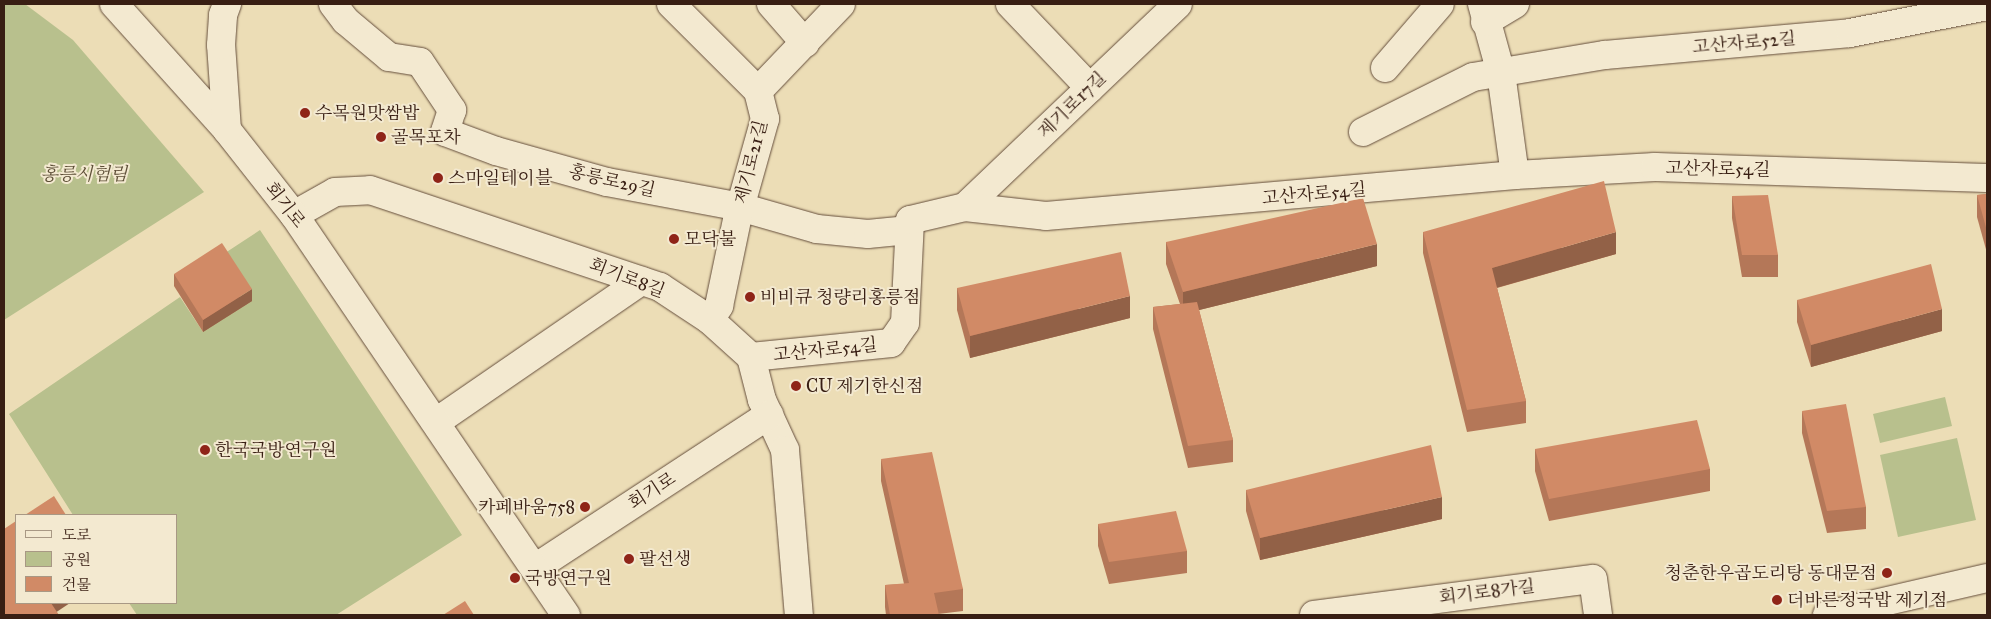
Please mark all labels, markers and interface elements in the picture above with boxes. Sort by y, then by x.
street label: 고산자로52길 [1691,28,1797,58]
street label: 제기로17길 [1033,67,1111,143]
place label: 수목원맛쌈밥 [315,102,419,124]
marker: 수목원맛쌈밥 [299,107,311,119]
street label: 제기로21길 [730,118,772,206]
place label: 골목포차 [391,126,461,148]
marker: 골목포차 [375,131,387,143]
street label: 고산자로54길 [1665,157,1771,181]
street label: 홍릉로29길 [567,161,657,201]
park label: 홍릉시험림 [41,163,127,185]
place label: 스마일테이블 [448,167,552,189]
marker: 스마일테이블 [432,172,444,184]
street label: 회기로 [260,178,310,232]
street label: 고산자로54길 [1261,179,1367,209]
place label: 모닥불 [684,228,736,250]
marker: 모닥불 [668,233,680,245]
street label: 회기로8길 [586,254,668,302]
place label: 비비큐 청량리홍릉점 [760,286,920,308]
marker: 비비큐 청량리홍릉점 [744,291,756,303]
street label: 고산자로54길 [772,334,878,366]
place label: CU 제기한신점 [806,375,923,397]
marker: CU 제기한신점 [790,380,802,392]
place label: 한국국방연구원 [215,439,337,461]
marker: 한국국방연구원 [199,444,211,456]
street label: 회기로 [624,468,680,514]
place label: 카페바움758 [478,496,575,518]
marker: 카페바움758 [579,501,591,513]
legend [15,514,178,604]
text: 도로 [62,526,91,544]
place label: 팔선생 [639,548,691,570]
text: 공원 [62,551,91,569]
marker: 팔선생 [623,553,635,565]
place label: 청춘한우곱도리탕 동대문점 [1664,562,1877,584]
place label: 국방연구원 [525,567,612,589]
marker: 청춘한우곱도리탕 동대문점 [1881,567,1893,579]
marker: 국방연구원 [509,572,521,584]
street label: 회기로8가길 [1438,575,1536,609]
text: 건물 [62,576,91,594]
place label: 더바른정국밥 제기점 [1787,589,1947,611]
marker: 더바른정국밥 제기점 [1771,594,1783,606]

